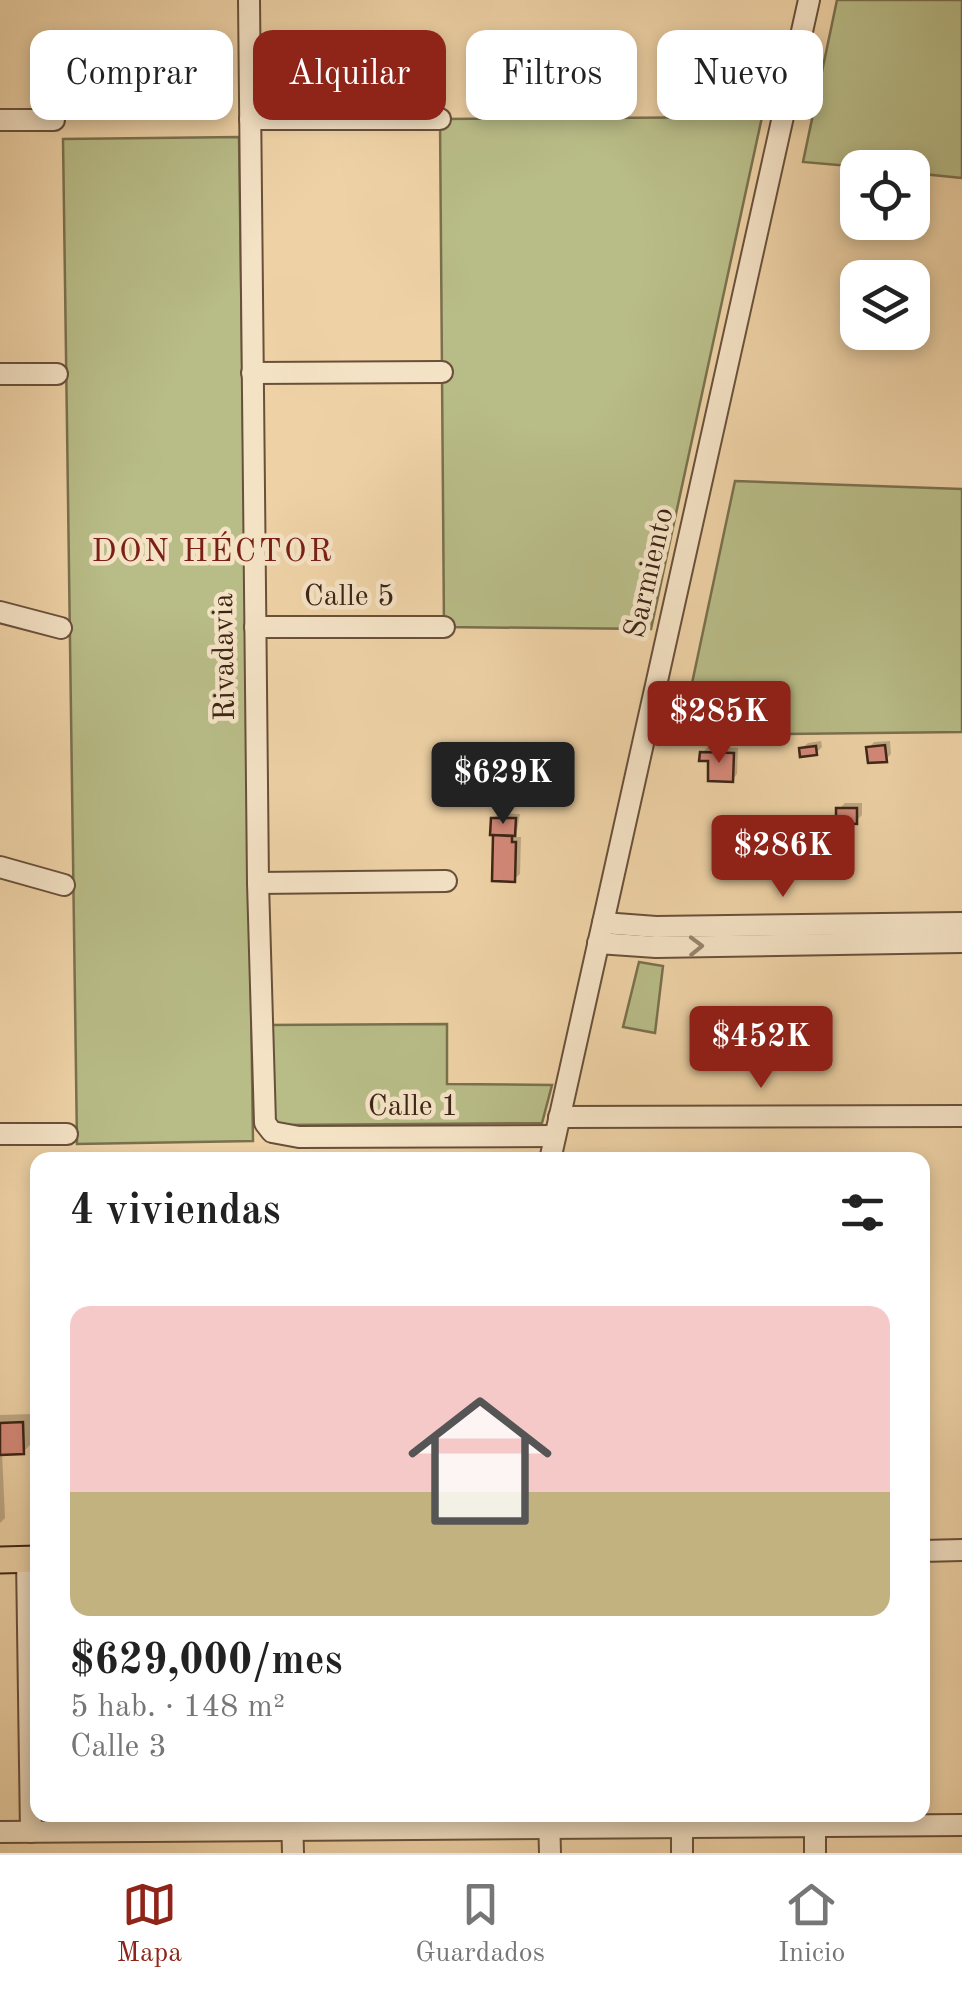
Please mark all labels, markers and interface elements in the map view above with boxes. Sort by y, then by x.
chip: Comprar [30,30,233,120]
chip: Alquilar [253,30,446,120]
chip: Filtros [466,30,637,120]
chip: Nuevo [657,30,823,120]
map controls [840,150,930,350]
button: locate [840,150,930,240]
button: layers [840,260,930,350]
street label: Sarmiento [620,505,680,641]
district label: DON HÉCTOR [92,531,334,569]
street label: Calle 5 [304,582,394,612]
street label: Rivadavia [209,593,241,721]
pin: $285K [649,681,789,766]
text: $285K [670,697,768,729]
pin: $629K [433,742,573,827]
text: $629K [454,758,552,790]
pin: $286K [713,815,853,900]
text: $286K [734,831,832,863]
one-way arrow [688,936,704,957]
pin: $452K [691,1006,831,1091]
text: $452K [712,1022,810,1054]
street label: Calle 1 [368,1092,458,1122]
icon: filters [835,1185,890,1240]
text: 4 viviendas [70,1191,281,1233]
icon: home [390,1371,570,1551]
text: $629,000/mes [70,1641,343,1683]
text: 5 hab. · 148 m² [70,1692,285,1724]
text: Calle 3 [70,1732,167,1764]
tab: Mapa [117,1877,182,1972]
tab: Guardados [415,1877,545,1972]
tab: Inicio [778,1877,845,1972]

